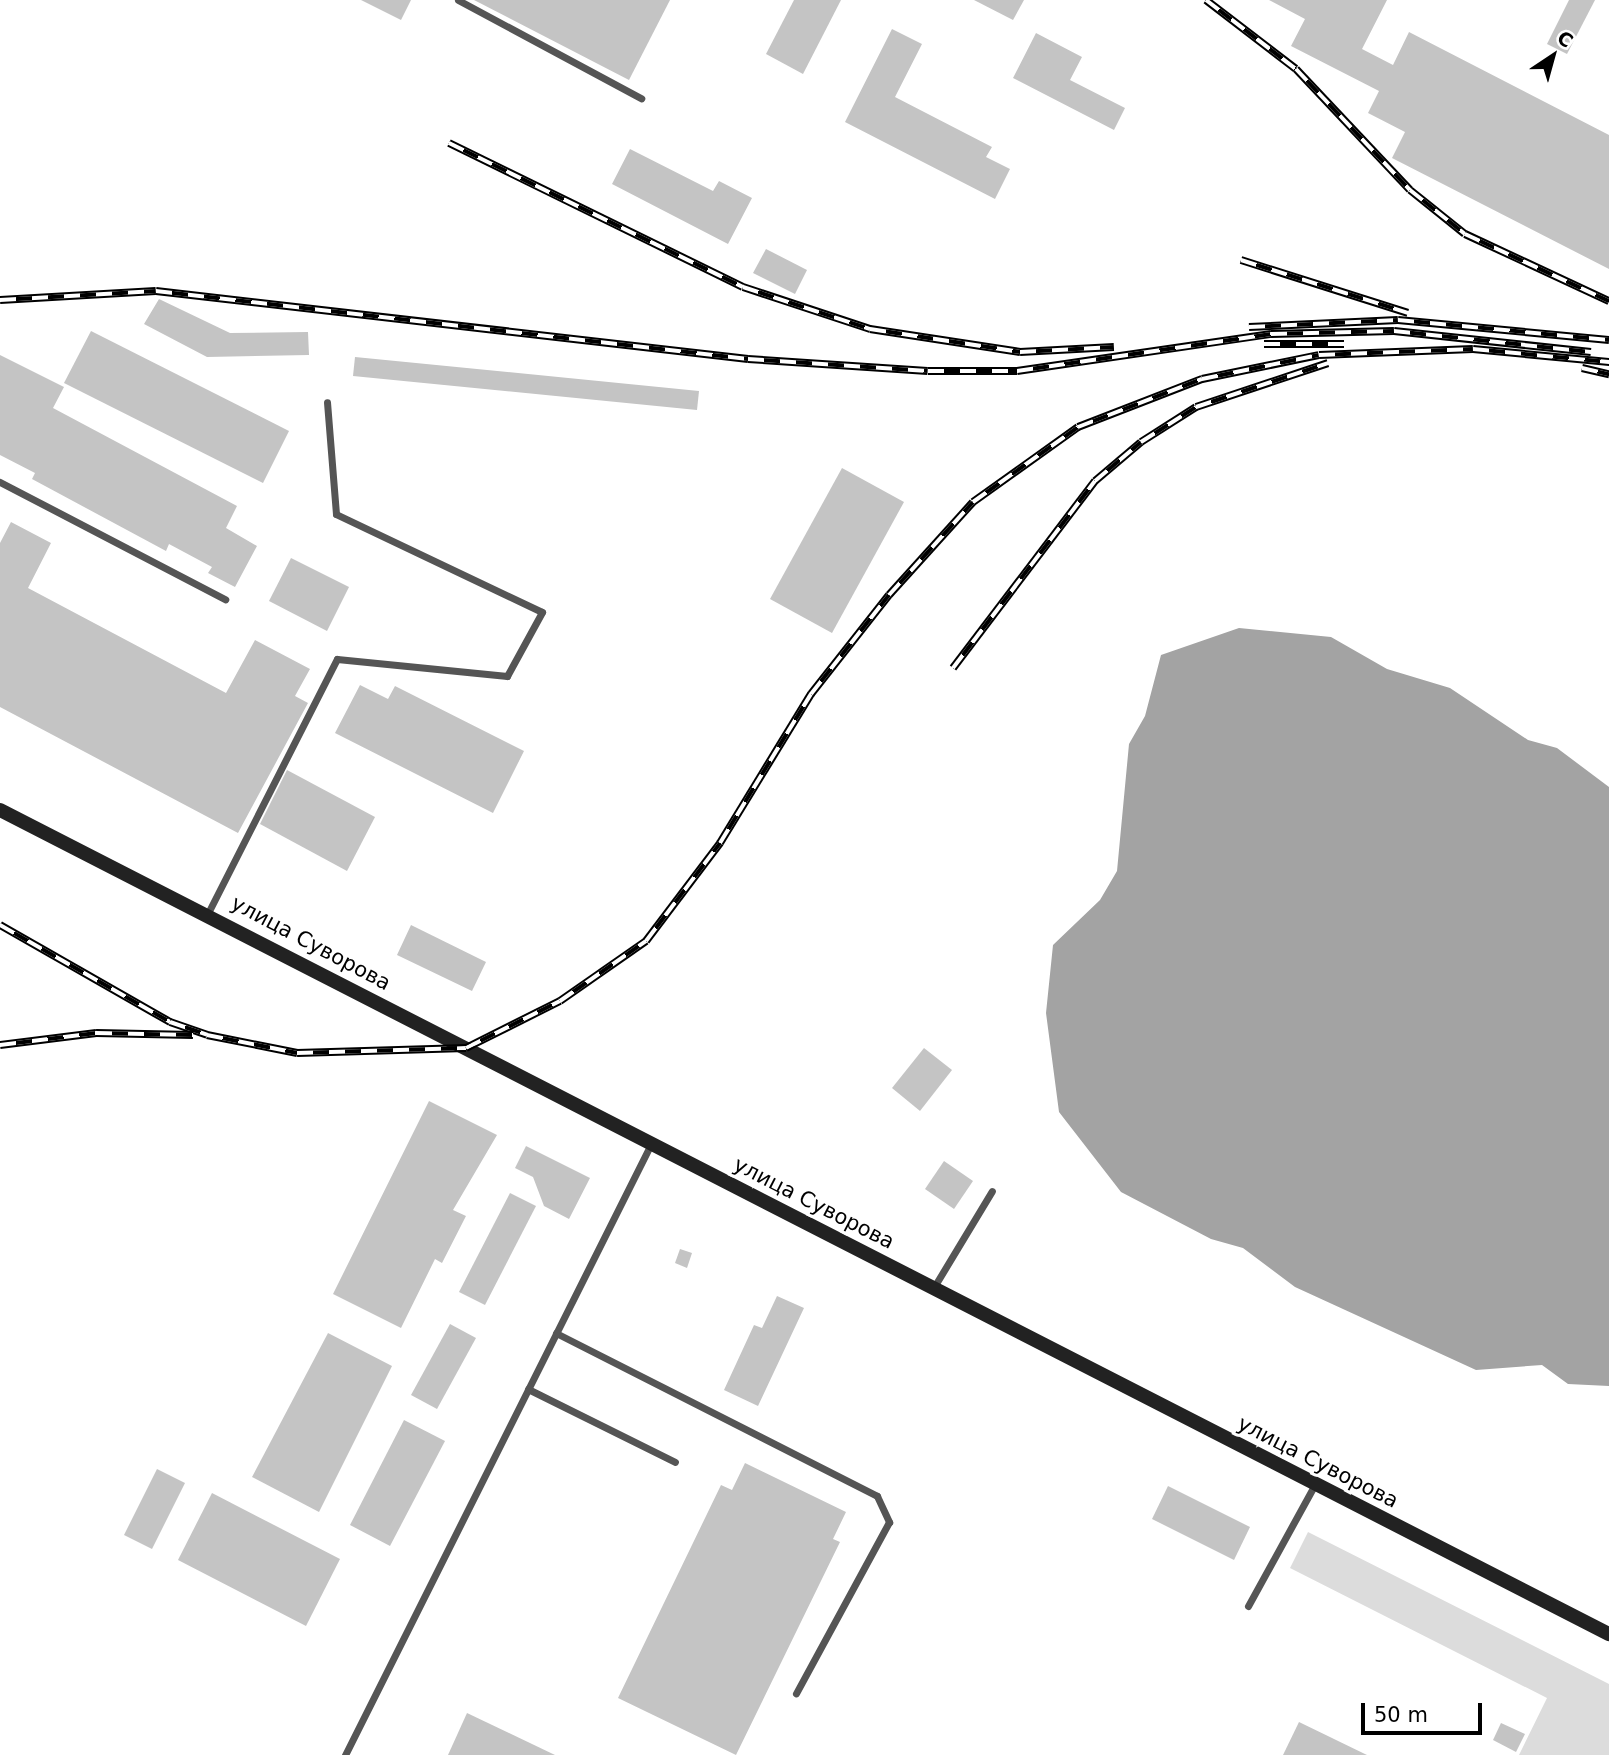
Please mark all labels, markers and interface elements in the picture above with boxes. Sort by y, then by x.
north arrow [1518,21,1588,91]
text: С [1553,26,1577,52]
street label: улица Суворова [227,890,395,996]
street label: улица Суворова [729,1152,899,1254]
street label: улица Суворова [1233,1411,1403,1513]
scale bar [1364,1688,1485,1732]
text: 50 m [1374,1703,1428,1727]

